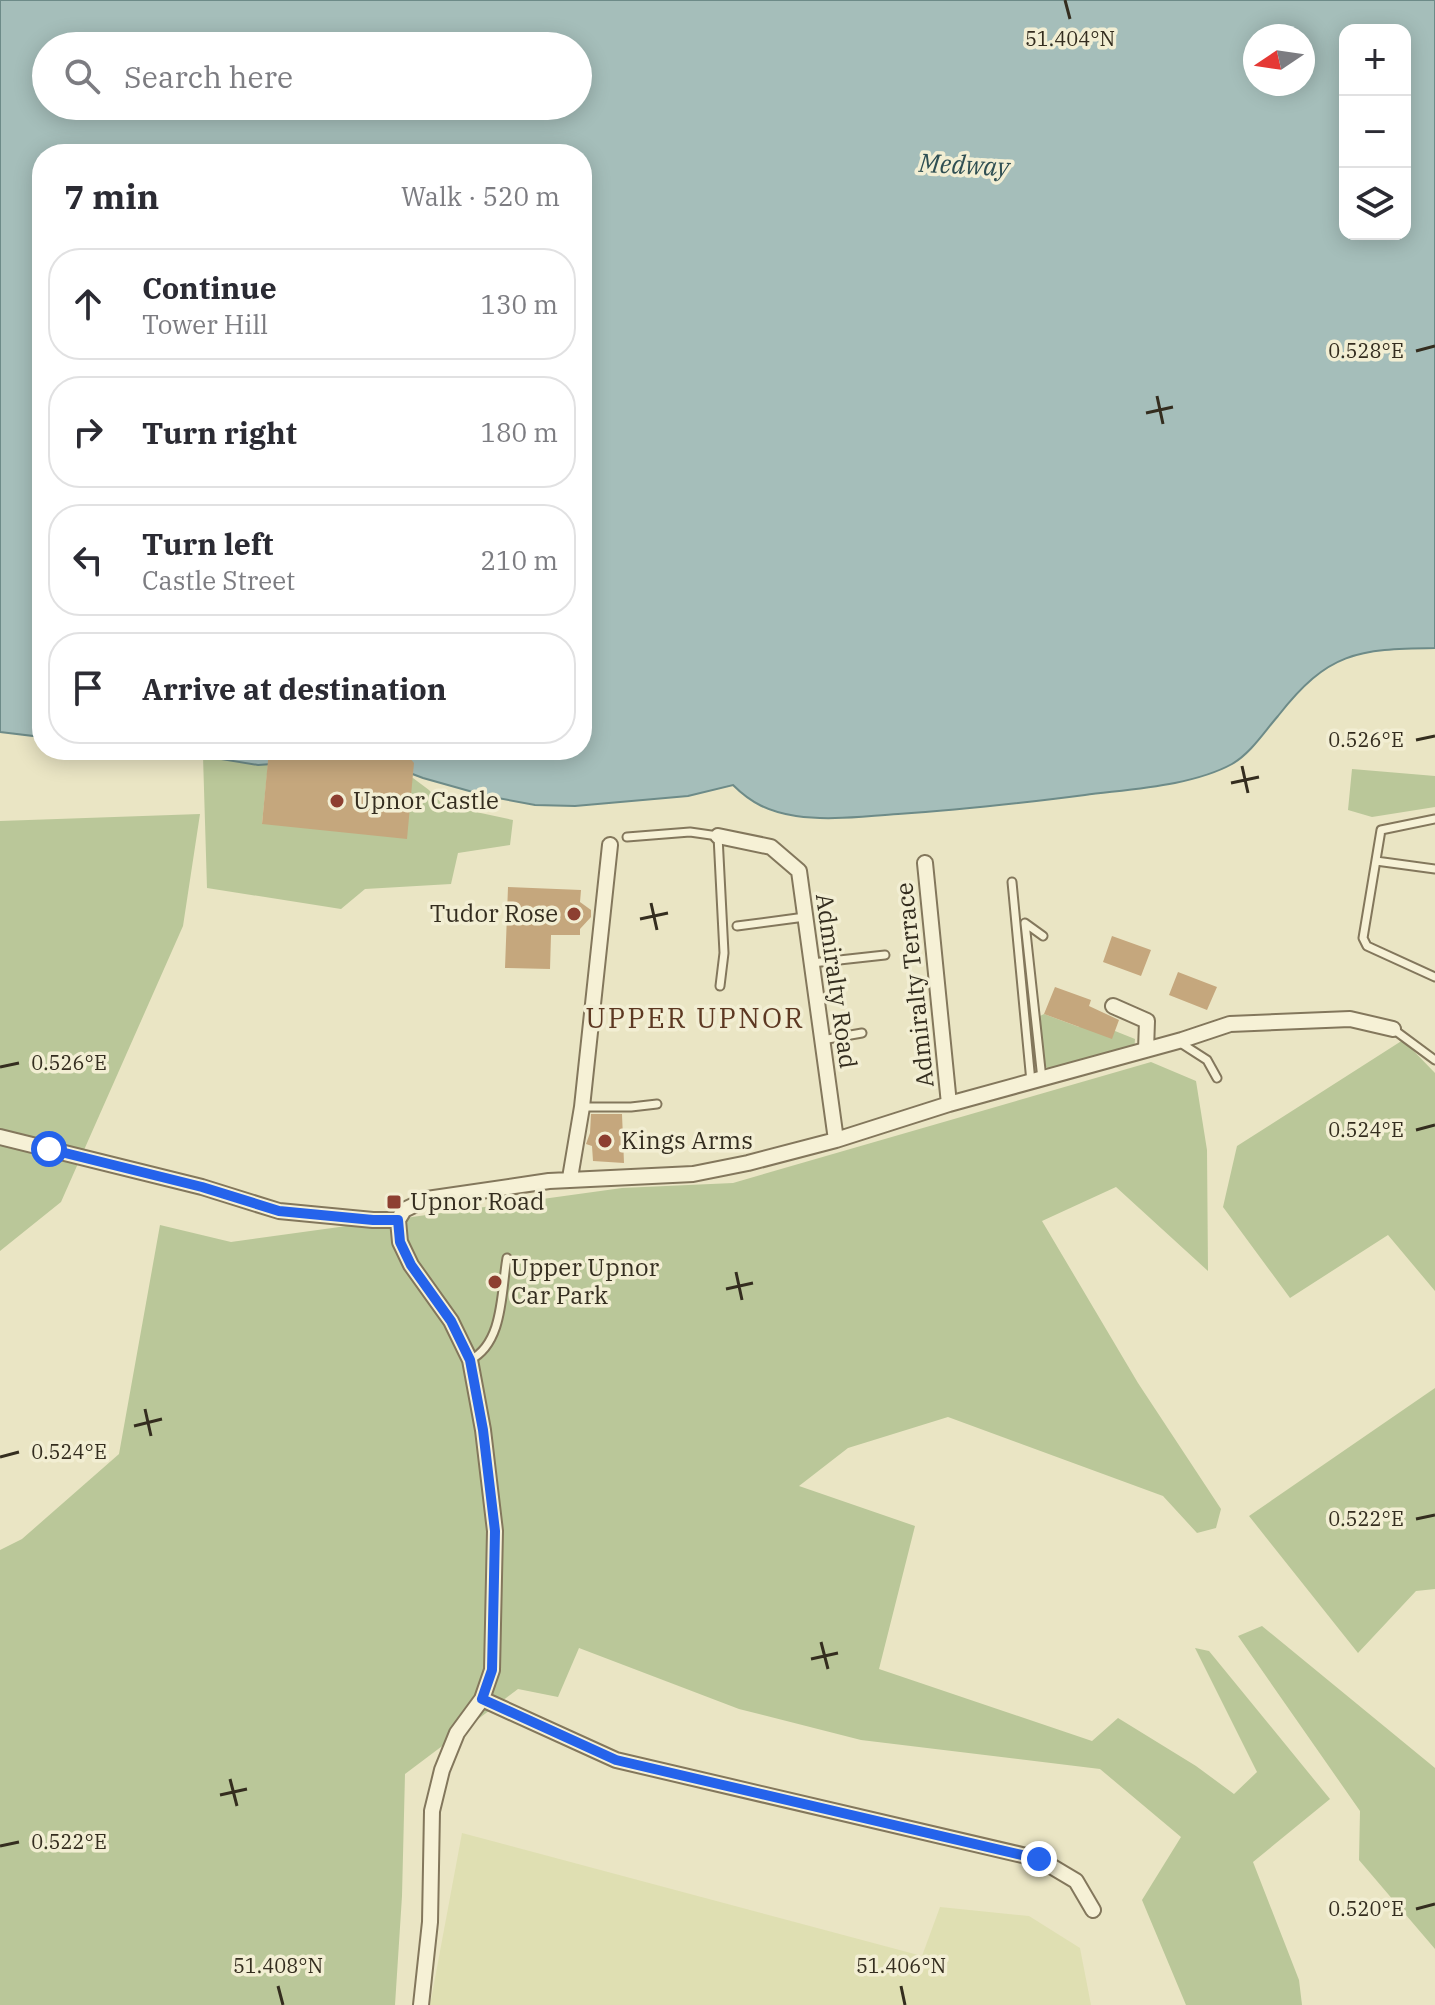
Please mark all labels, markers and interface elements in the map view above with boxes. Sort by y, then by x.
north arrow [1243,24,1315,96]
map controls [1339,24,1411,240]
button: + [1339,24,1411,96]
text: 51.404°N [1025,25,1115,52]
search box [32,32,592,120]
icon: search [60,54,104,98]
text: Search here [124,57,293,96]
button: − [1339,96,1411,168]
water label: Medway [917,145,1012,183]
button: layers [1339,168,1411,240]
text: 7 min [64,174,159,218]
text: Walk · 520 m [401,179,560,213]
text: Continue [142,268,277,307]
icon: ahead [66,282,110,326]
text: 130 m [480,287,558,321]
text: Tower Hill [142,307,268,341]
text: 0.528°E [1328,337,1404,364]
icon: right [66,410,110,454]
text: Turn right [142,413,297,452]
text: 180 m [480,415,558,449]
text: Turn left [142,524,274,563]
icon: left [66,538,110,582]
text: 210 m [480,543,558,577]
text: Castle Street [142,563,295,597]
icon: arrive [66,666,110,710]
text: Arrive at destination [142,669,447,708]
text: 0.526°E [1328,726,1404,753]
place label: Upnor Castle [353,784,499,816]
marker: Upnor Castle [328,792,346,810]
street label: Admiralty Terrace [887,881,941,1089]
street label: Admiralty Road [809,891,865,1070]
place label: Tudor Rose [430,897,558,929]
marker: Tudor Rose [565,905,583,923]
district label: UPPER UPNOR [585,999,805,1036]
text: 0.526°E [31,1049,107,1076]
text: 0.524°E [1328,1116,1404,1143]
place label: Kings Arms [621,1124,753,1156]
route start [31,1131,67,1167]
marker: Kings Arms [596,1132,614,1150]
place label: Upnor Road [410,1185,545,1217]
marker: Upnor Road [385,1193,403,1211]
place label: Upper Upnor Car Park [511,1251,660,1311]
marker: Upper Upnor Car Park [486,1273,504,1291]
text: 0.524°E [31,1438,107,1465]
text: 0.522°E [1328,1505,1404,1532]
text: 0.522°E [31,1828,107,1855]
route end [1021,1841,1057,1877]
text: 0.520°E [1328,1895,1404,1922]
text: 51.408°N [233,1952,323,1979]
text: 51.406°N [856,1952,946,1979]

